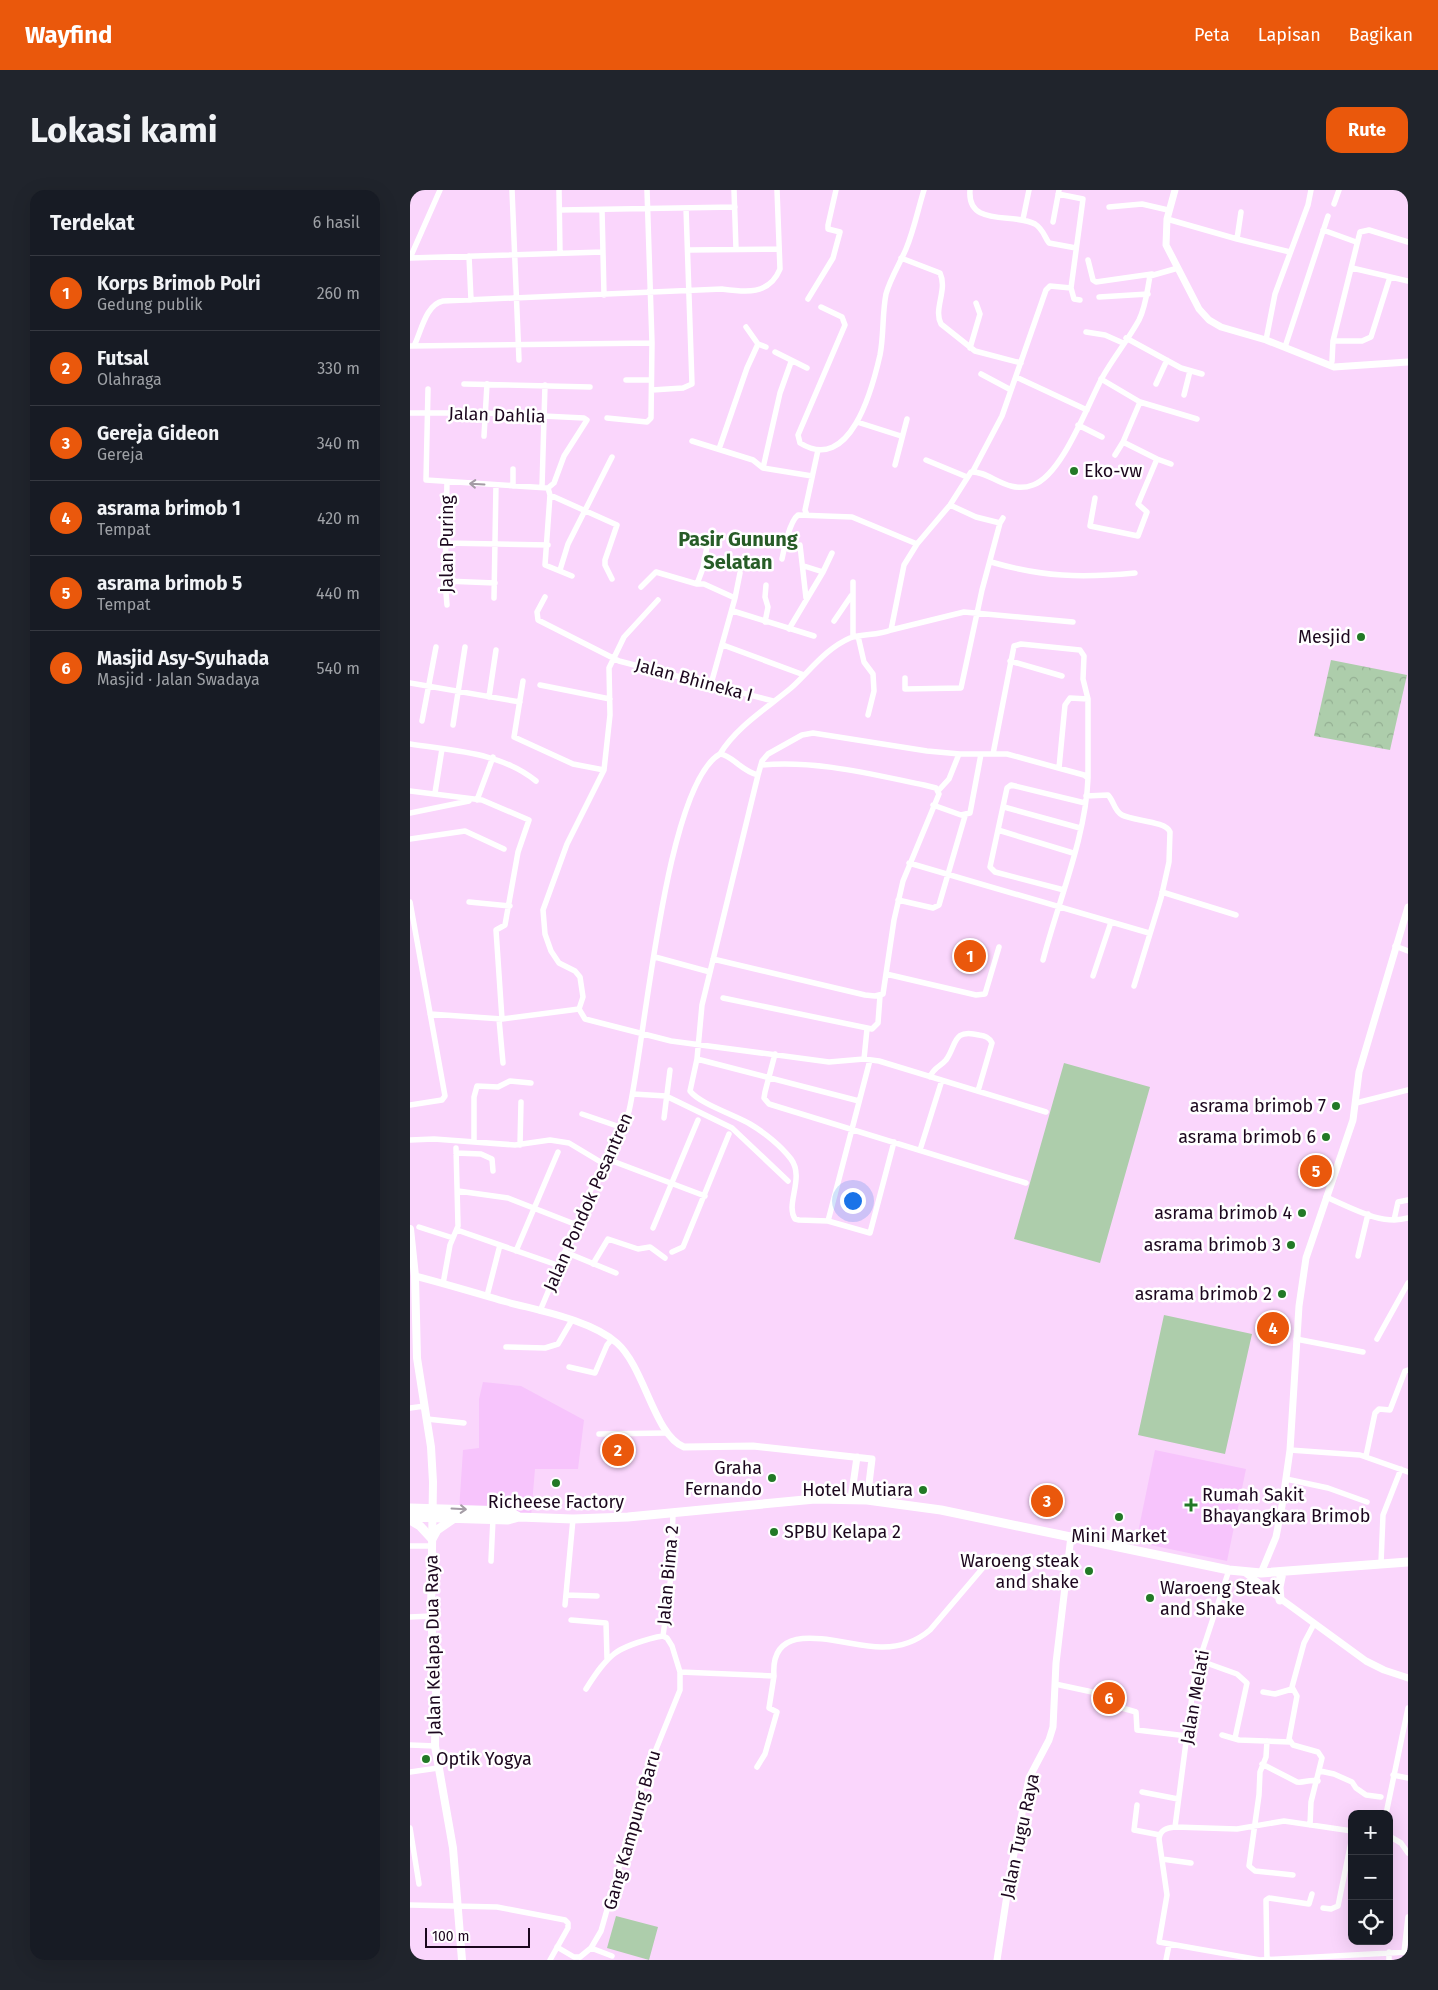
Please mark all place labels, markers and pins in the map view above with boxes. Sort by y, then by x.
place label: Eko-vw [1084,460,1142,482]
marker: Eko-vw [1068,465,1080,477]
place label: Mesjid [1298,626,1351,648]
marker: Mesjid [1355,631,1367,643]
pin: 1 [954,937,986,975]
place label: asrama brimob 7 [1190,1095,1326,1117]
marker: asrama brimob 7 [1330,1100,1342,1112]
place label: asrama brimob 6 [1178,1126,1316,1148]
marker: asrama brimob 6 [1320,1131,1332,1143]
pin: 5 [1300,1152,1332,1190]
place label: asrama brimob 4 [1154,1202,1292,1224]
marker: asrama brimob 4 [1296,1207,1308,1219]
place label: asrama brimob 3 [1144,1234,1281,1256]
marker: asrama brimob 3 [1285,1239,1297,1251]
place label: asrama brimob 2 [1135,1283,1272,1305]
marker: asrama brimob 2 [1276,1288,1288,1300]
pin: 4 [1257,1309,1289,1347]
pin: 2 [602,1431,634,1469]
place label: Graha Fernando [685,1457,762,1500]
marker: Graha Fernando [766,1472,778,1484]
marker: Richeese Factory [550,1477,562,1489]
place label: Hotel Mutiara [802,1479,913,1501]
pin: 3 [1031,1482,1063,1520]
marker: Hotel Mutiara [917,1484,929,1496]
place label: Rumah Sakit Bhayangkara Brimob [1202,1484,1371,1527]
place label: Richeese Factory [488,1491,624,1513]
marker: Rumah Sakit Bhayangkara Brimob [1184,1498,1198,1512]
marker: Mini Market [1113,1511,1125,1523]
place label: SPBU Kelapa 2 [784,1521,901,1543]
place label: Mini Market [1071,1525,1167,1547]
marker: SPBU Kelapa 2 [768,1526,780,1538]
place label: Waroeng steak and shake [960,1550,1080,1593]
marker: Waroeng steak and shake [1083,1565,1095,1577]
place label: Waroeng Steak and Shake [1160,1577,1281,1620]
marker: Waroeng Steak and Shake [1144,1592,1156,1604]
pin: 6 [1093,1679,1125,1717]
place label: Optik Yogya [436,1748,532,1770]
marker: Optik Yogya [420,1753,432,1765]

